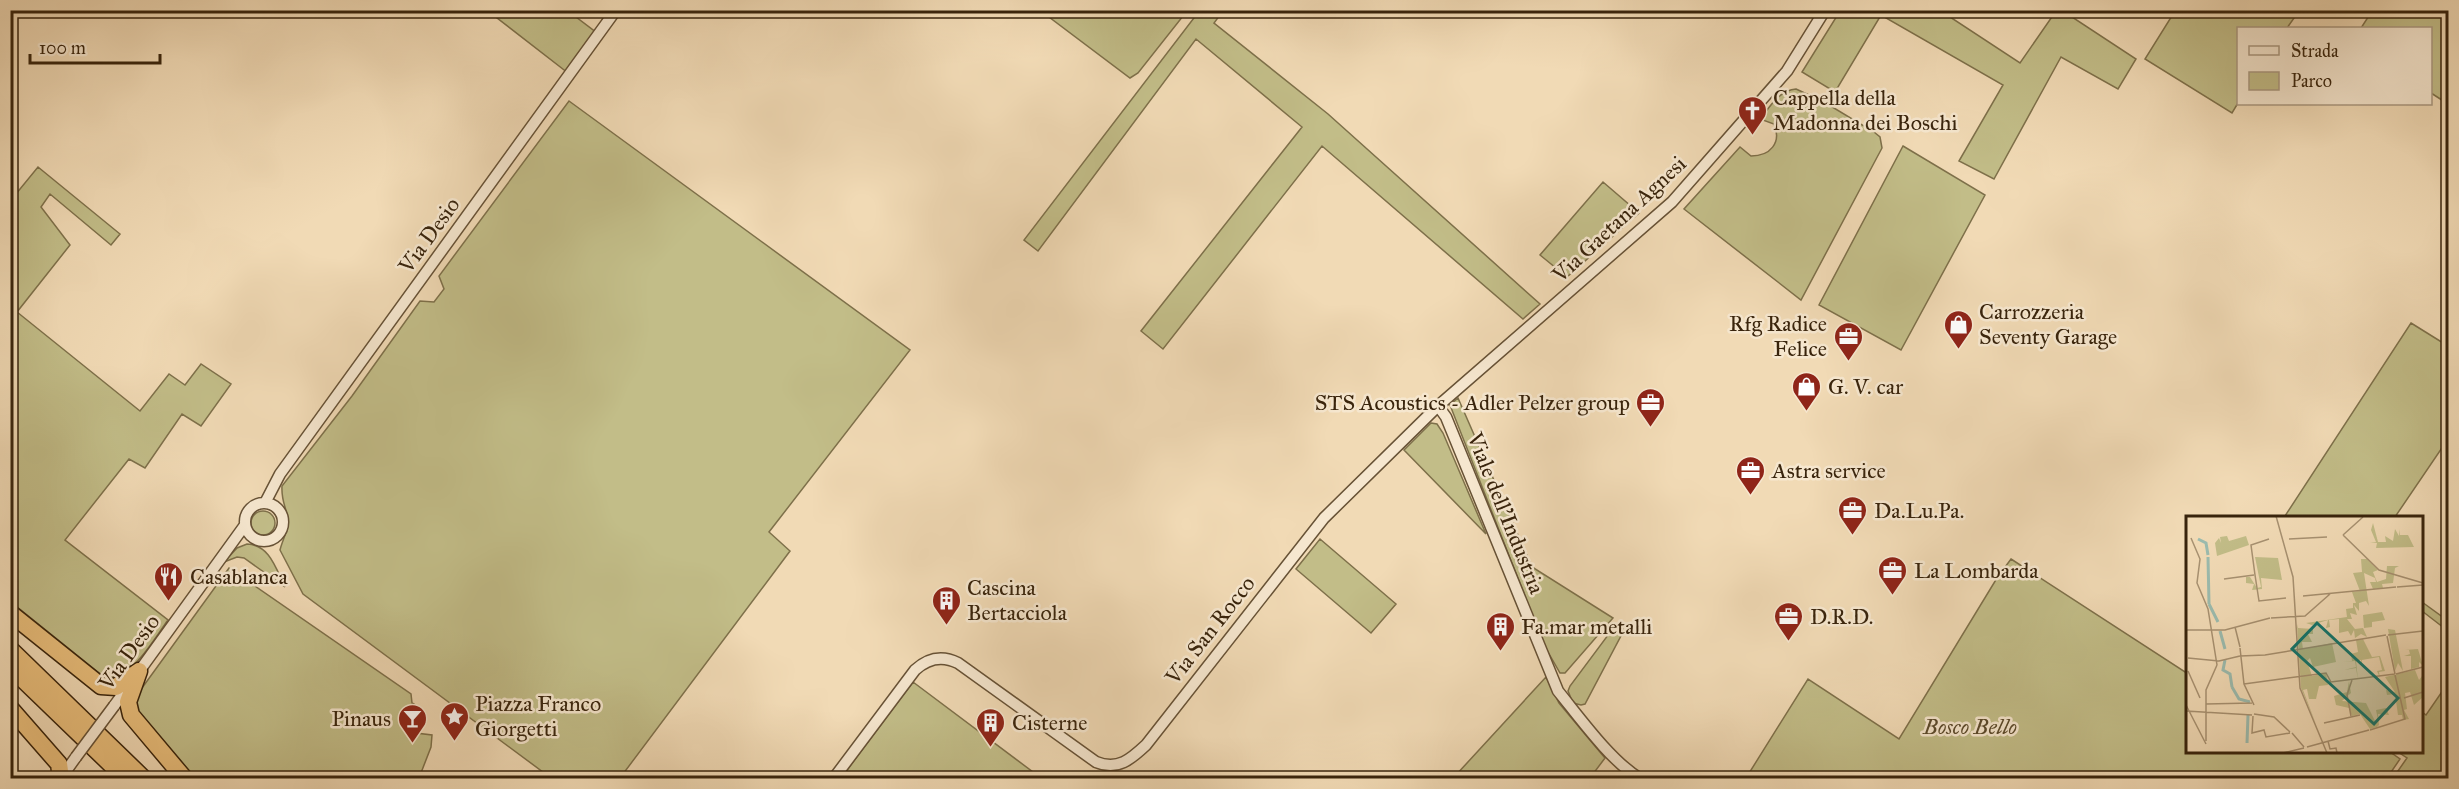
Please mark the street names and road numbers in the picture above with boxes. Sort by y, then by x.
street label: Via Gaetana Agnesi [1546,150,1692,289]
street label: Via Desio [392,192,466,279]
street label: Viale dell'Industria [1461,428,1551,598]
street label: Via San Rocco [1159,570,1261,690]
street label: Via Desio [92,609,166,696]

